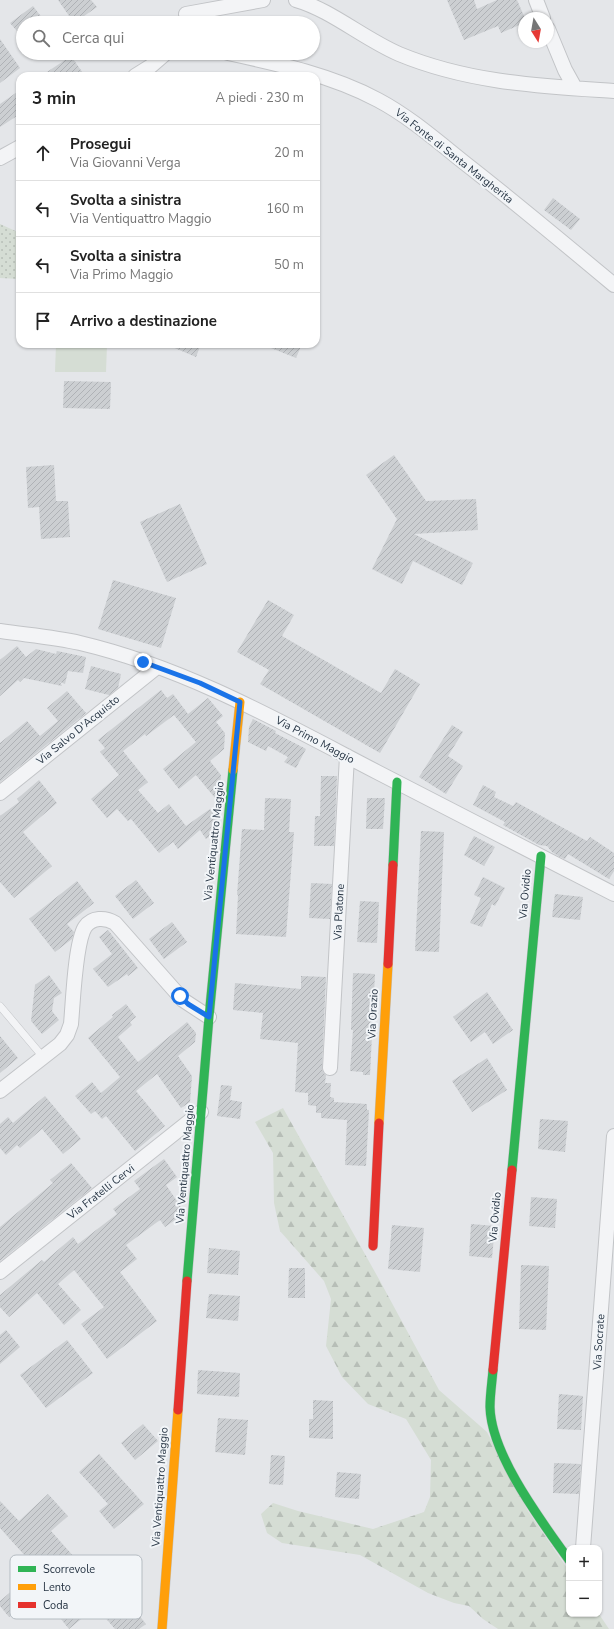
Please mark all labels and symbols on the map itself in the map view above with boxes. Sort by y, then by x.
north arrow [518,12,554,48]
street label: Via Fonte di Santa Margherita [391,104,516,207]
route end [134,653,152,671]
street label: Via Salvo D'Acquisto [33,692,123,769]
street label: Via Primo Maggio [272,712,357,767]
street label: Via Ventiquattro Maggio [200,781,228,902]
street label: Via Ovidio [515,868,535,921]
street label: Via Platone [330,883,348,942]
route start [171,987,189,1005]
street label: Via Orazio [364,988,382,1041]
street label: Via Ventiquattro Maggio [172,1104,198,1225]
street label: Via Fratelli Cervi [64,1161,138,1224]
street label: Via Ovidio [485,1191,505,1244]
street label: Via Socrate [589,1313,608,1372]
street label: Via Ventiquattro Maggio [148,1427,172,1548]
legend [10,1555,142,1619]
text: Scorrevole [43,1562,95,1577]
text: Lento [43,1580,71,1595]
text: Coda [43,1598,69,1613]

